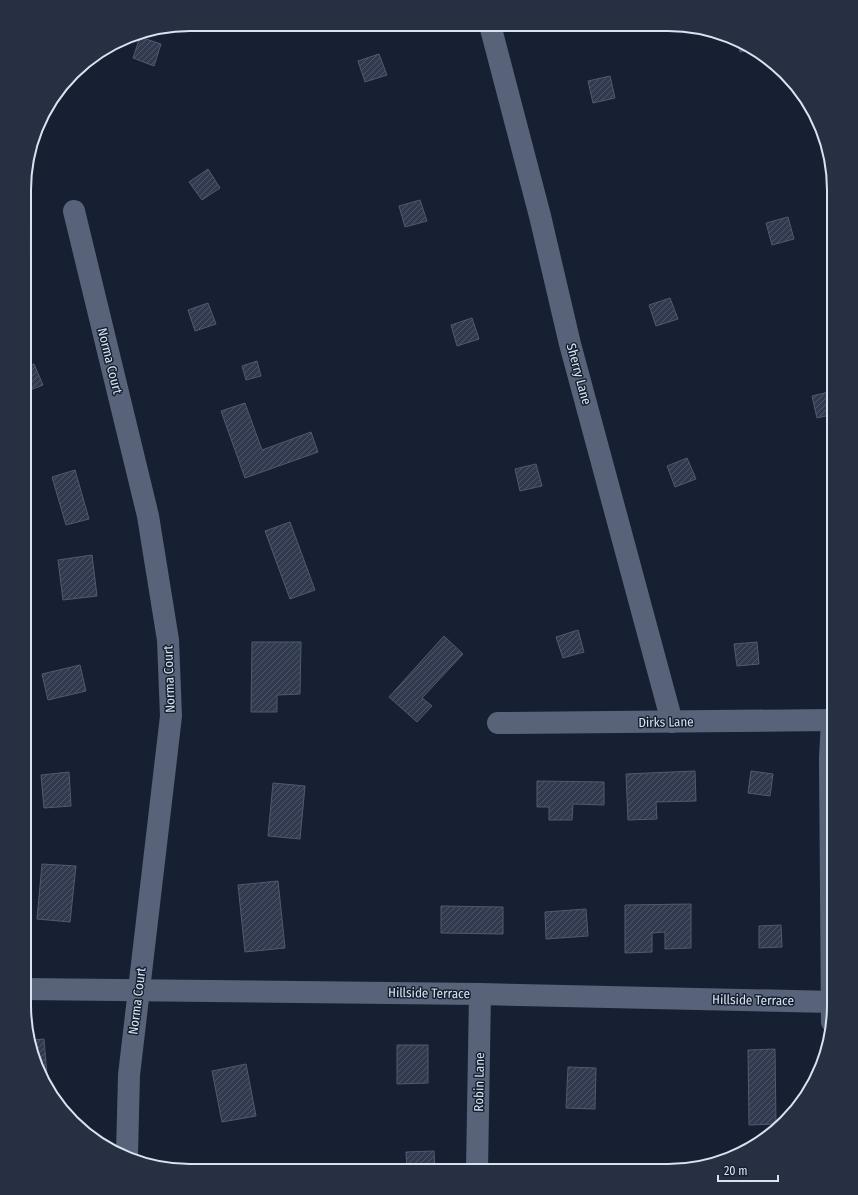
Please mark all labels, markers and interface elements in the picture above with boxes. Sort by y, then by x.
street label: Norma Court [95,326,126,396]
street label: Sherry Lane [564,342,594,406]
street label: Norma Court [160,644,178,713]
street label: Dirks Lane [638,714,694,730]
street label: Norma Court [125,966,149,1035]
street label: Hillside Terrace [388,985,470,1001]
street label: Hillside Terrace [712,992,794,1008]
street label: Robin Lane [471,1052,487,1112]
scale bar [718,1157,778,1183]
text: 20 m [724,1164,748,1178]

